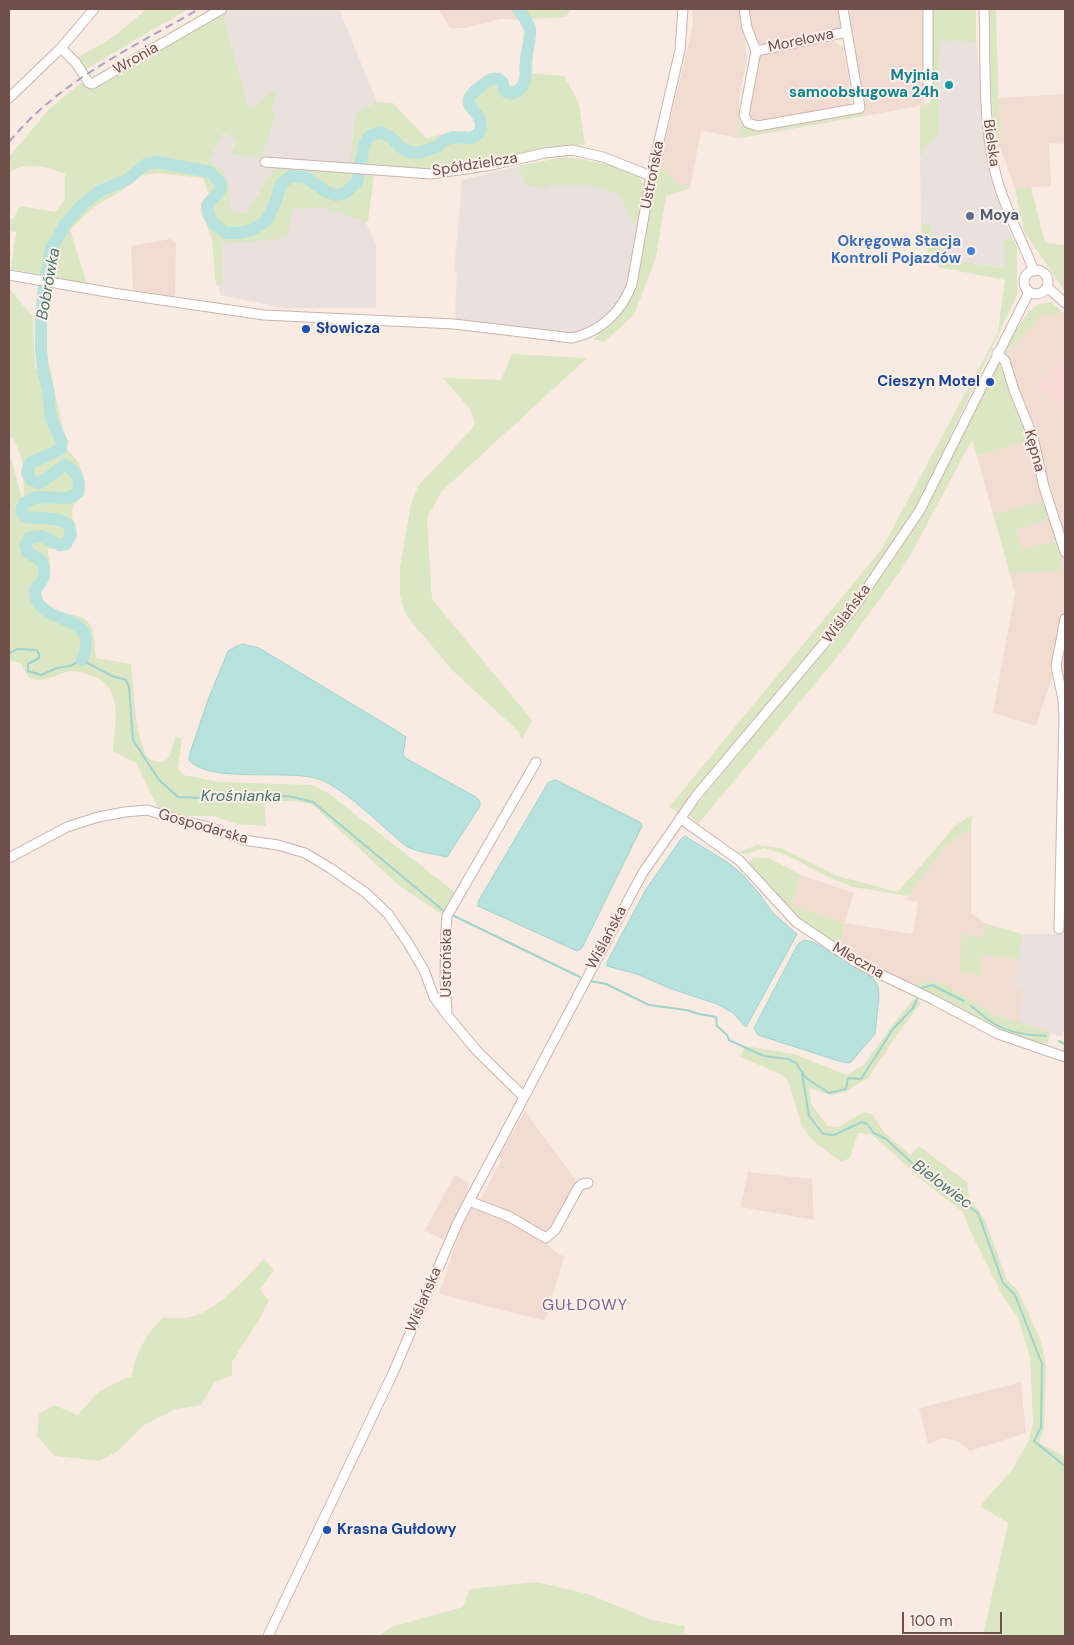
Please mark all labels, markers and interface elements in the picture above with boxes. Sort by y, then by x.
street label: Morelowa [767,25,835,57]
street label: Wronia [110,39,162,79]
place label: Myjnia samoobsługowa 24h [789,67,939,102]
marker: Myjnia samoobsługowa 24h [943,79,955,91]
street label: Bielska [979,118,1003,168]
street label: Ustrońska [638,139,668,211]
street label: Spółdzielcza [431,149,519,181]
place label: Moya [980,207,1019,225]
marker: Moya [964,210,976,222]
place label: Okręgowa Stacja Kontroli Pojazdów [831,233,961,268]
marker: Okręgowa Stacja Kontroli Pojazdów [965,245,977,257]
water label: Bobrówka [33,246,65,322]
place label: Słowicza [316,320,380,338]
marker: Słowicza [300,323,312,335]
place label: Cieszyn Motel [877,373,980,391]
marker: Cieszyn Motel [984,376,996,388]
street label: Kępna [1020,428,1048,474]
street label: Wiślańska [819,581,875,647]
water label: Krośnianka [201,787,281,807]
street label: Gospodarska [156,806,250,848]
street label: Wiślańska [583,903,631,973]
street label: Ustrońska [438,929,456,997]
street label: Mleczna [829,939,887,983]
water label: Bielowiec [908,1156,976,1214]
street label: Wiślańska [402,1265,446,1335]
district label: GUŁDOWY [541,1296,629,1316]
place label: Krasna Gułdowy [337,1521,457,1539]
marker: Krasna Gułdowy [321,1524,333,1536]
scale bar [904,1602,1004,1634]
text: 100 m [910,1611,953,1631]

